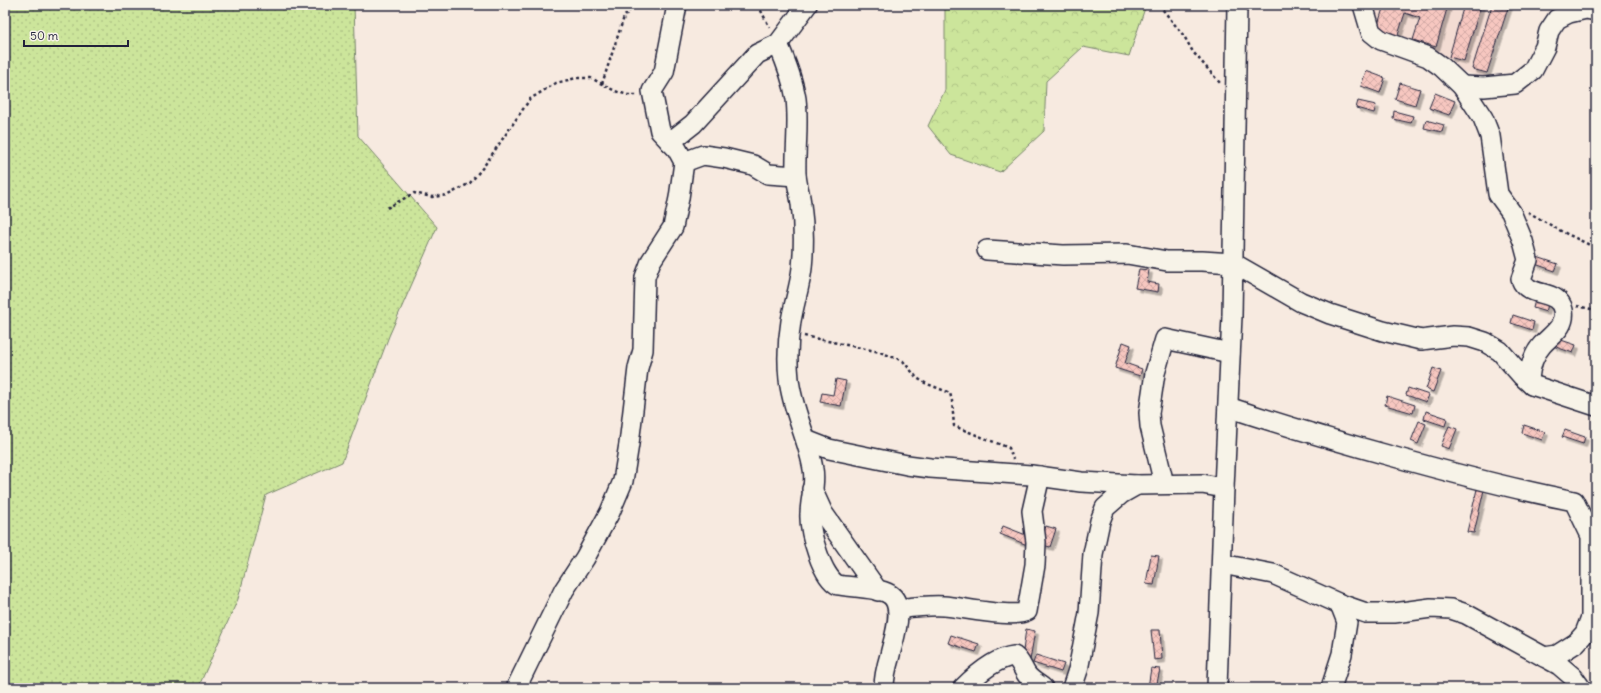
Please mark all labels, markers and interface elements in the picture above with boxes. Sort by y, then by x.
scale bar [24,22,128,48]
text: 50 m [30,28,59,43]

